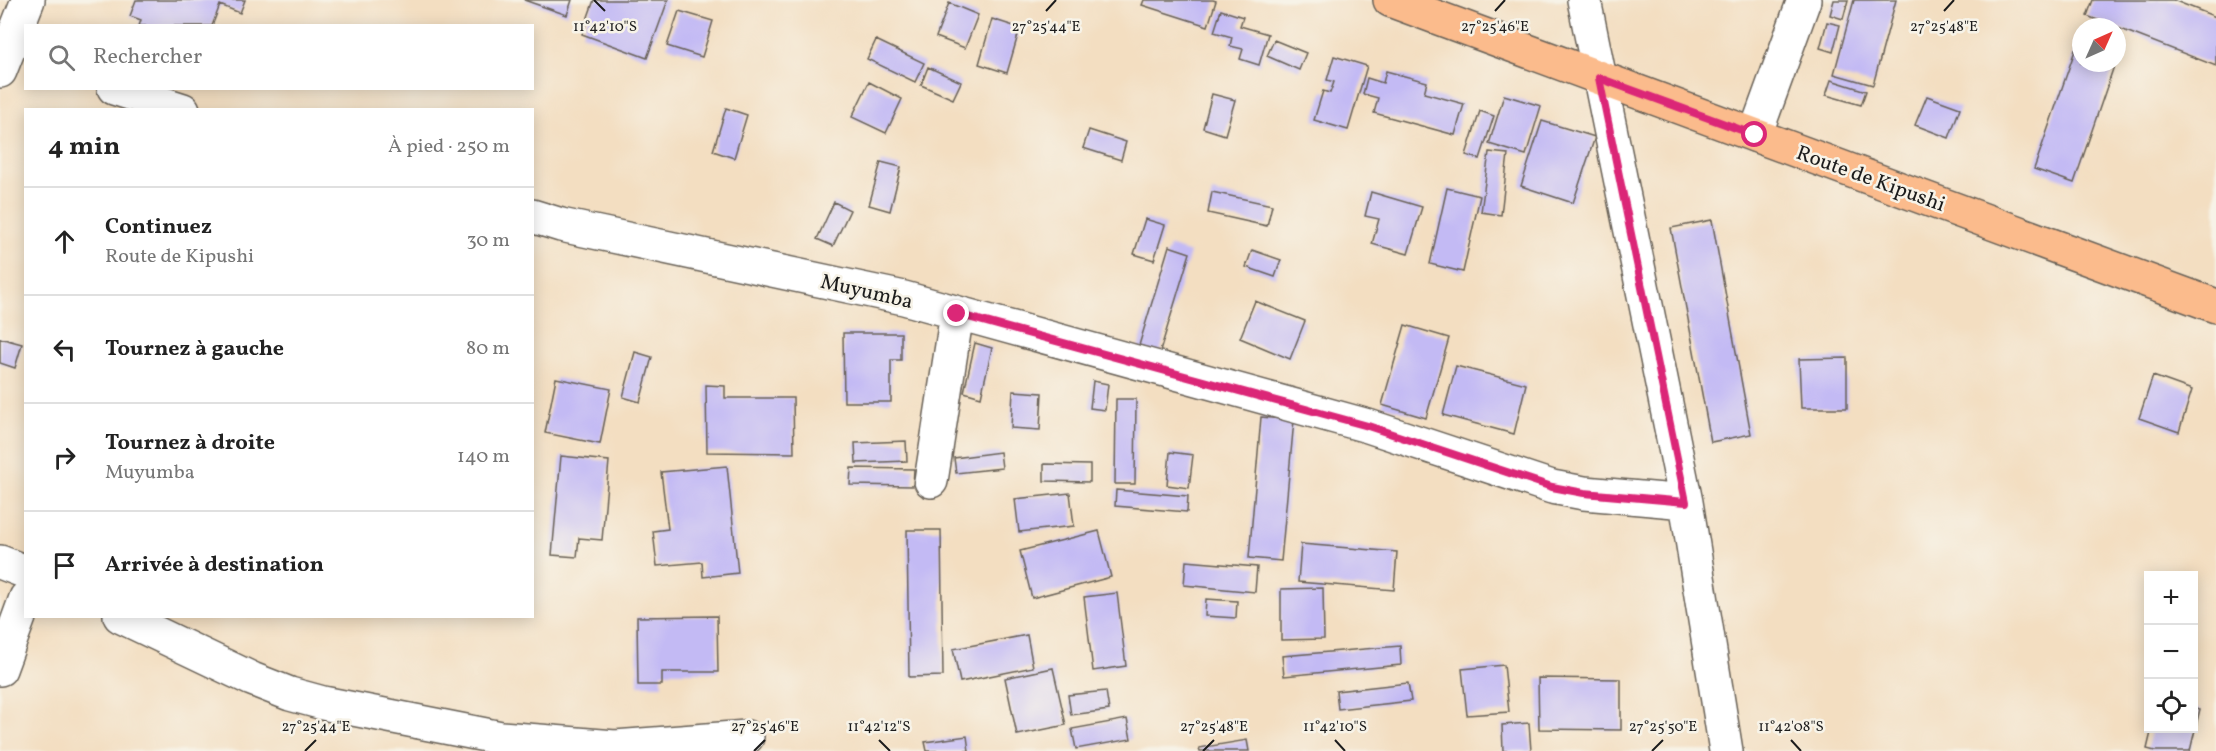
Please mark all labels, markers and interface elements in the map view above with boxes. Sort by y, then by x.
text: 11°42'10"S [573,17,637,38]
text: 27°25'44"E [1011,17,1081,38]
text: 27°25'46"E [1461,17,1529,38]
text: 27°25'48"E [1910,17,1978,38]
north arrow [2072,18,2126,72]
search box [24,24,534,90]
icon: search [45,41,78,74]
text: Rechercher [93,42,202,73]
route start [1741,121,1767,147]
text: 4 min [48,129,120,165]
text: À pied · 250 m [388,133,510,161]
street label: Route de Kipushi [1792,139,1949,220]
text: Continuez [105,212,212,243]
icon: ahead [48,225,81,258]
text: 30 m [466,227,510,255]
text: Route de Kipushi [105,243,254,271]
street label: Muyumba [818,268,916,317]
route end [943,300,969,326]
icon: left [48,333,81,366]
text: Tournez à gauche [105,334,284,365]
text: 80 m [466,335,510,363]
text: Tournez à droite [105,428,275,459]
icon: right [48,441,81,474]
text: 140 m [457,443,510,471]
text: Muyumba [105,459,195,487]
icon: arrive [48,549,81,582]
text: Arrivée à destination [105,550,324,581]
map controls [2144,571,2198,733]
button: + [2144,571,2198,625]
button: − [2144,625,2198,679]
button: locate [2144,679,2198,733]
text: 27°25'44"E [281,717,351,738]
text: 27°25'46"E [731,717,799,738]
text: 11°42'12"S [848,717,910,738]
text: 27°25'48"E [1180,717,1248,738]
text: 11°42'10"S [1303,717,1367,738]
text: 27°25'50"E [1629,717,1697,738]
text: 11°42'08"S [1758,717,1824,738]

